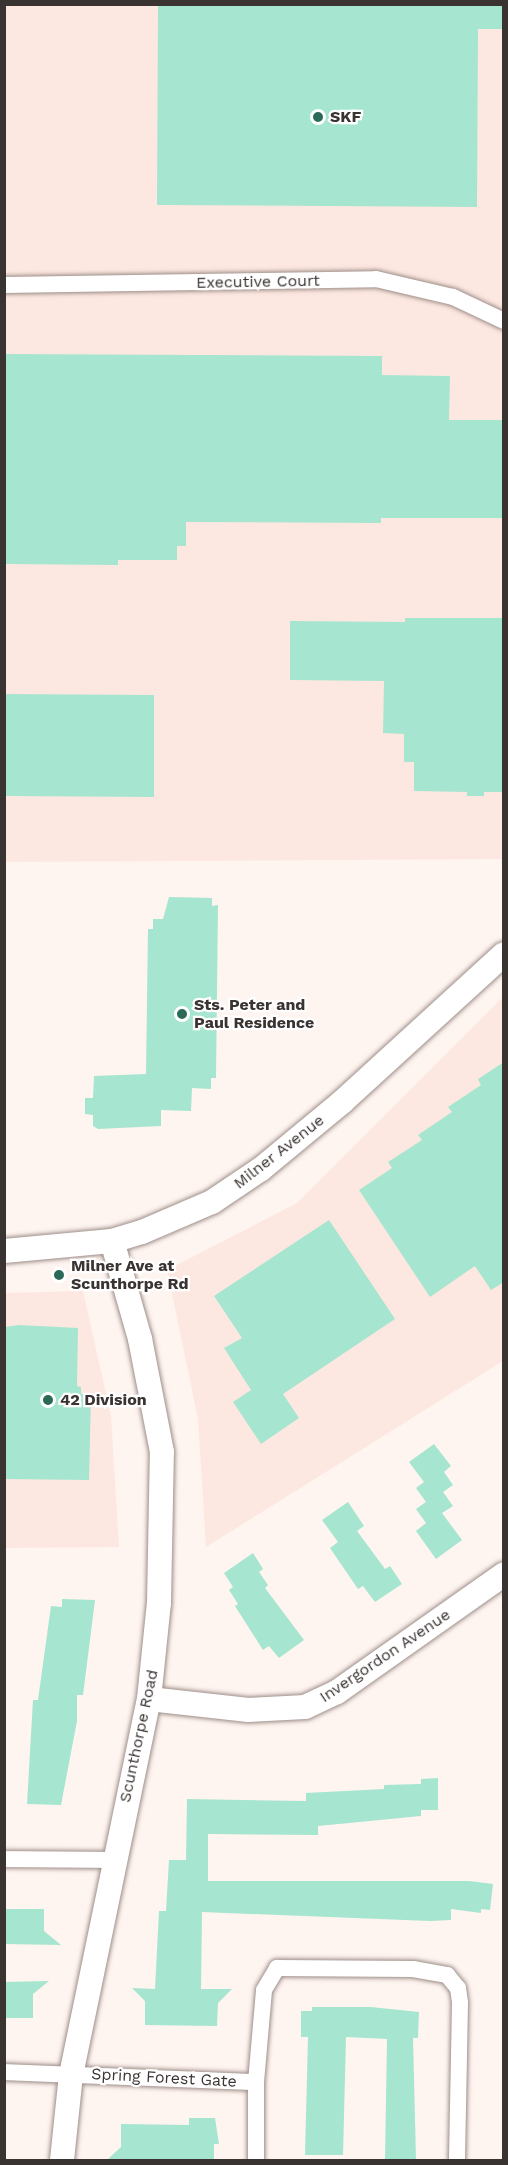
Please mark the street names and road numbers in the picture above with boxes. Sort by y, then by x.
street label: Executive Court [196,271,320,293]
street label: Milner Avenue [230,1110,328,1194]
street label: Invergordon Avenue [316,1605,454,1707]
street label: Scunthorpe Road [116,1668,162,1804]
street label: Spring Forest Gate [91,2065,237,2091]

